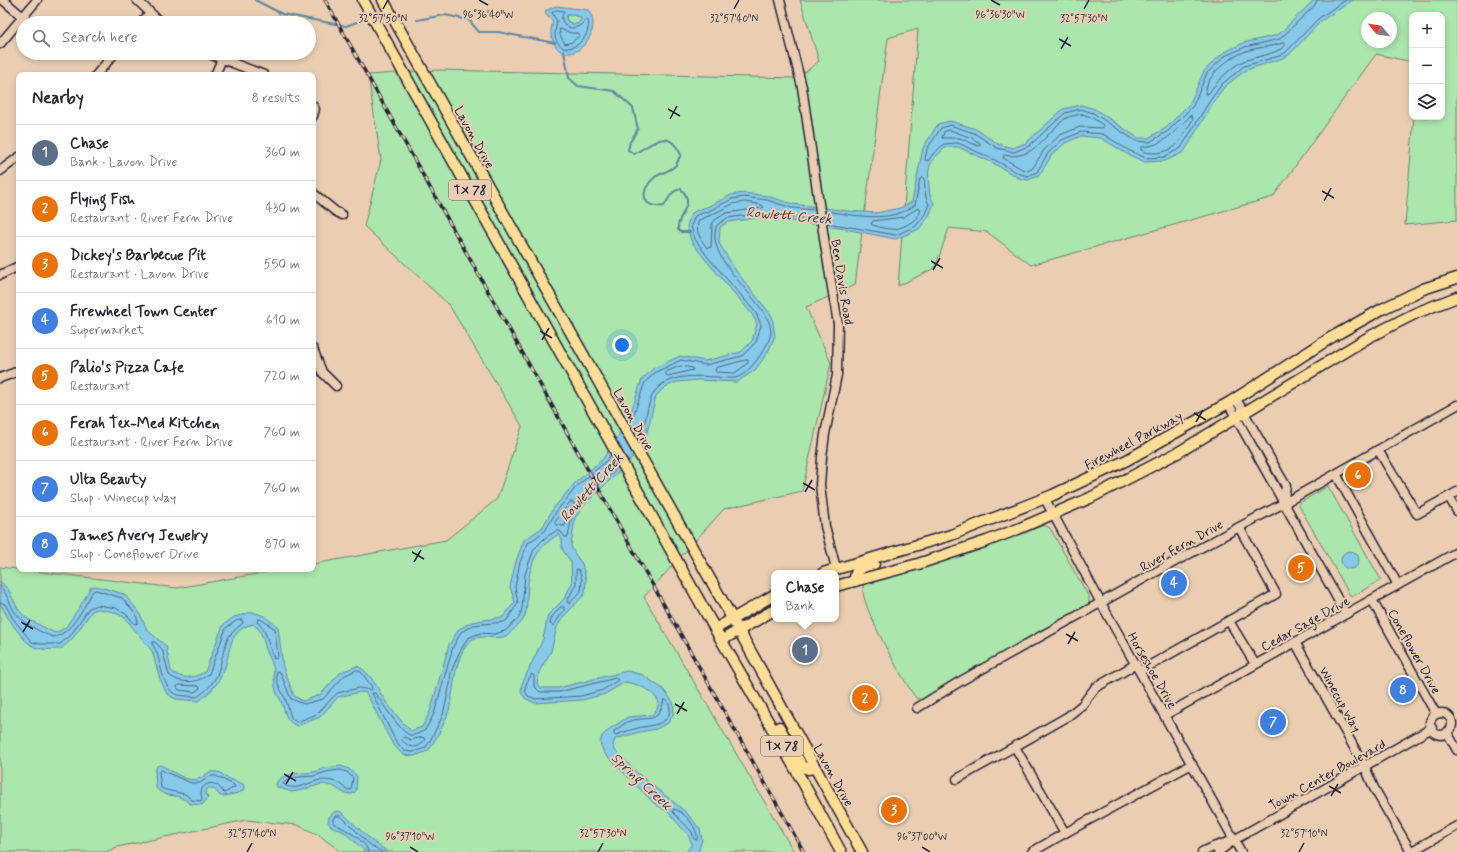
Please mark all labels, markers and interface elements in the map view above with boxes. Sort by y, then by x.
text: 96°36'40"W [463,8,513,22]
text: 96°36'30"W [976,8,1024,22]
text: 32°57'50"N [359,12,408,26]
text: 32°57'40"N [710,12,758,26]
text: 32°57'30"N [1061,12,1108,26]
north arrow [1361,12,1397,48]
map controls [1409,12,1445,120]
button: + [1409,12,1445,48]
search box [16,16,316,60]
icon: search [30,27,52,49]
text: Search here [62,28,138,48]
button: − [1409,48,1445,84]
button: layers [1409,84,1445,120]
text: Nearby [32,87,84,109]
text: 8 results [252,90,300,107]
street label: Lavon Drive [450,104,498,172]
text: Chase [70,134,109,154]
text: 1 [42,144,48,161]
text: 360 m [265,144,300,161]
text: Bank · Lavon Drive [70,154,177,171]
road number: TX 78 [449,180,491,200]
text: Flying Fish [70,190,135,210]
text: 2 [42,200,48,217]
text: 430 m [265,200,300,217]
water label: Rowlett Creek [745,203,833,229]
text: Restaurant · River Fern Drive [70,210,233,227]
street label: Ben Davis Road [826,238,857,326]
text: Dickey's Barbecue Pit [70,246,206,266]
text: 3 [42,256,48,273]
text: 550 m [264,256,300,273]
text: Restaurant · Lavon Drive [70,266,209,283]
text: Firewheel Town Center [70,302,217,322]
text: 4 [41,312,49,329]
text: 610 m [266,312,300,329]
text: Supermarket [70,322,144,339]
your location [612,335,632,355]
text: Palio's Pizza Cafe [70,358,184,378]
text: 5 [41,368,49,385]
text: 720 m [264,368,300,385]
text: Restaurant [70,378,130,395]
street label: Lavon Drive [609,386,657,454]
street label: Firewheel Parkway [1082,408,1186,474]
text: Ferah Tex-Med Kitchen [70,414,220,434]
text: 6 [42,424,48,441]
text: 760 m [263,424,300,441]
text: Restaurant · River Fern Drive [70,434,233,451]
water label: Rowlett Creek [556,450,627,526]
pin: 6 [1345,460,1371,490]
text: Ulta Beauty [70,470,146,490]
text: 7 [41,480,49,497]
text: 760 m [263,480,300,497]
text: Shop · Winecup Way [70,490,176,507]
street label: River Fern Drive [1137,516,1226,576]
text: James Avery Jewelry [70,526,208,546]
text: 8 [41,536,49,553]
text: 870 m [264,536,300,553]
text: Shop · Coneflower Drive [70,546,199,563]
pin: 5 [1288,553,1314,583]
pin: 4 [1161,568,1187,598]
popup [771,570,839,622]
text: Chase [786,578,824,598]
street label: Cedar Sage Drive [1258,593,1354,658]
text: Bank [786,598,814,615]
street label: Coneflower Drive [1383,606,1444,697]
street label: Horseshoe Drive [1123,630,1180,712]
pin: 1 [792,635,818,665]
street label: Winecup Way [1315,664,1365,736]
pin: 8 [1390,675,1416,705]
pin: 2 [852,683,878,713]
pin: 7 [1260,707,1286,737]
road number: TX 78 [761,736,803,756]
street label: Town Center Boulevard [1266,736,1389,815]
street label: Lavon Drive [809,742,857,810]
water label: Spring Creek [606,749,676,817]
pin: 3 [881,795,907,825]
text: 32°57'40"N [228,827,276,841]
text: 32°57'30"N [580,827,627,841]
text: 32°57'10"N [1281,827,1328,841]
text: 96°37'10"W [386,830,434,844]
text: 96°37'00"W [897,830,947,844]

